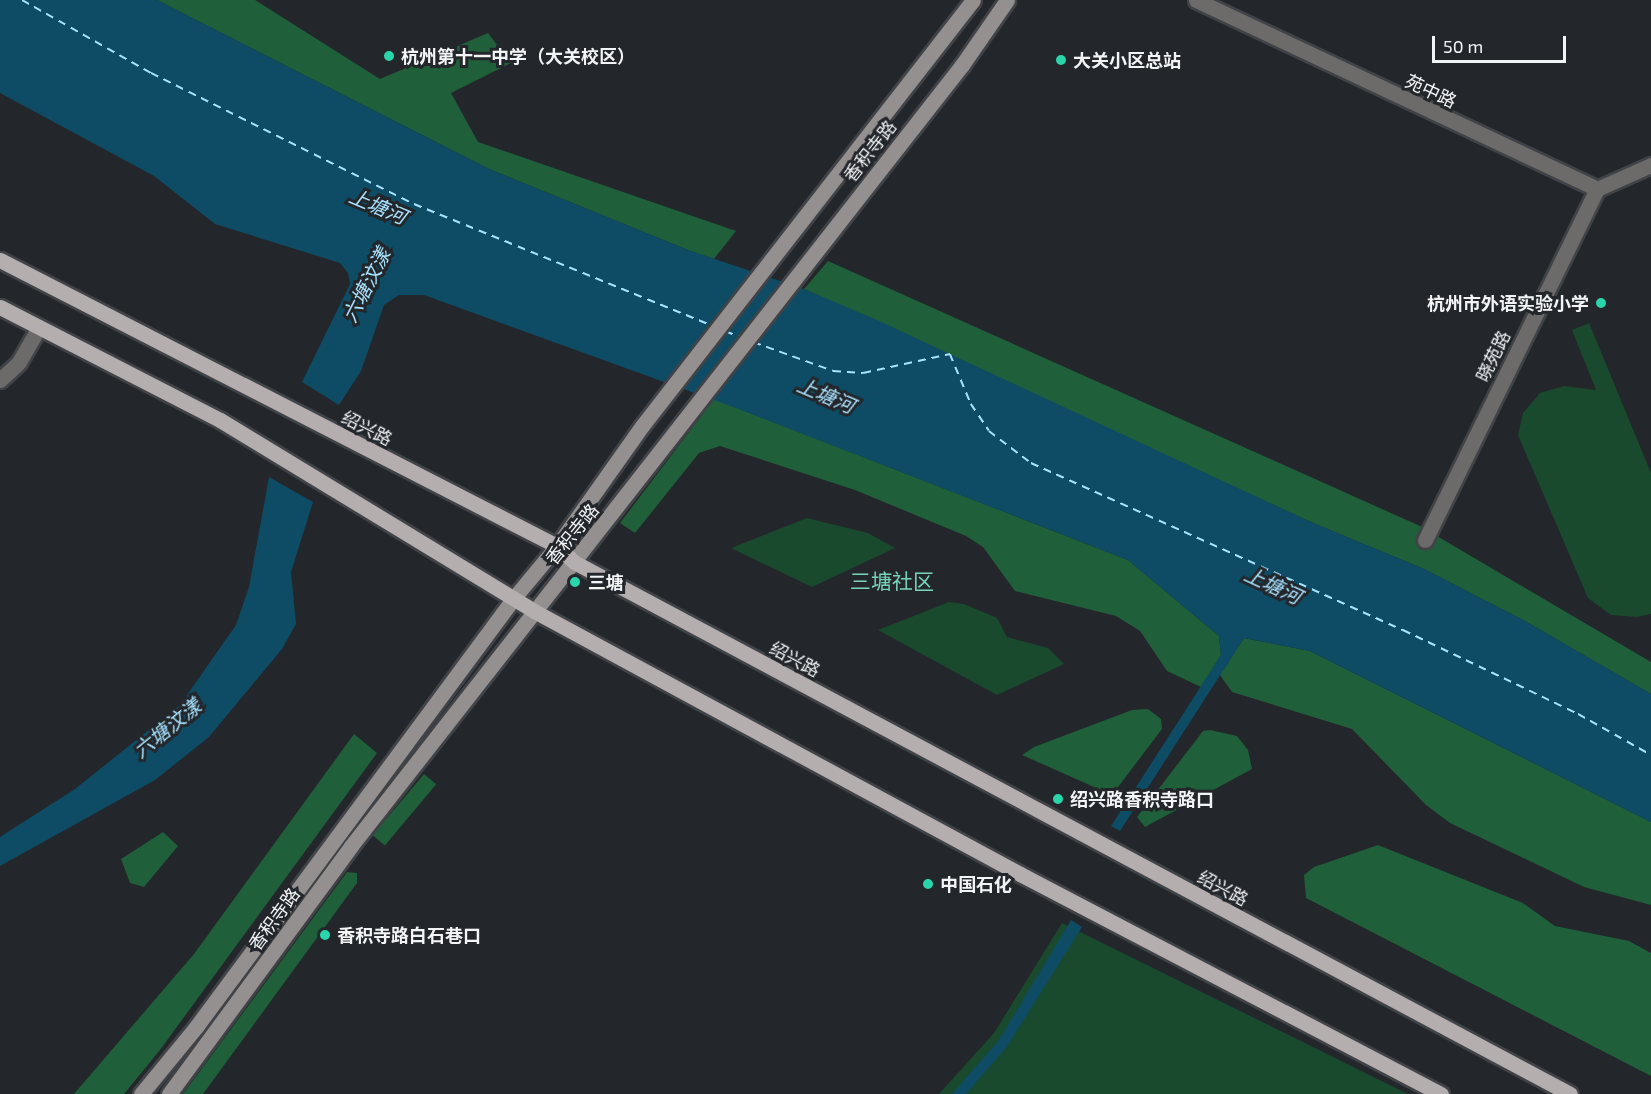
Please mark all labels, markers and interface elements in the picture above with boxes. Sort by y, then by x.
scale bar [1435,24,1568,62]
text: 50 m [1443,35,1483,57]
place label: 杭州第十一中学（大关校区） [401,45,635,67]
marker: 杭州第十一中学（大关校区） [382,49,396,63]
place label: 大关小区总站 [1073,49,1181,71]
marker: 大关小区总站 [1054,53,1068,67]
street label: 苑中路 [1402,70,1460,112]
street label: 香积寺路 [839,116,901,186]
water label: 上塘河 [346,183,410,229]
water label: 六塘汶漾 [337,244,395,326]
place label: 杭州市外语实验小学 [1427,292,1589,314]
marker: 杭州市外语实验小学 [1594,296,1608,310]
street label: 晓苑路 [1471,327,1515,385]
water label: 上塘河 [794,372,858,418]
street label: 绍兴路 [338,406,396,450]
street label: 香积寺路 [541,499,603,569]
water label: 上塘河 [1241,561,1305,609]
district label: 三塘社区 [850,568,934,594]
place label: 三塘 [588,571,624,593]
marker: 三塘 [566,573,584,591]
street label: 绍兴路 [766,637,824,681]
water label: 六塘汶漾 [128,694,206,762]
place label: 绍兴路香积寺路口 [1070,788,1214,810]
marker: 绍兴路香积寺路口 [1051,792,1065,806]
street label: 绍兴路 [1194,866,1252,910]
place label: 中国石化 [940,873,1012,895]
marker: 中国石化 [921,877,935,891]
street label: 香积寺路 [244,884,304,954]
place label: 香积寺路白石巷口 [337,924,481,946]
marker: 香积寺路白石巷口 [318,928,332,942]

